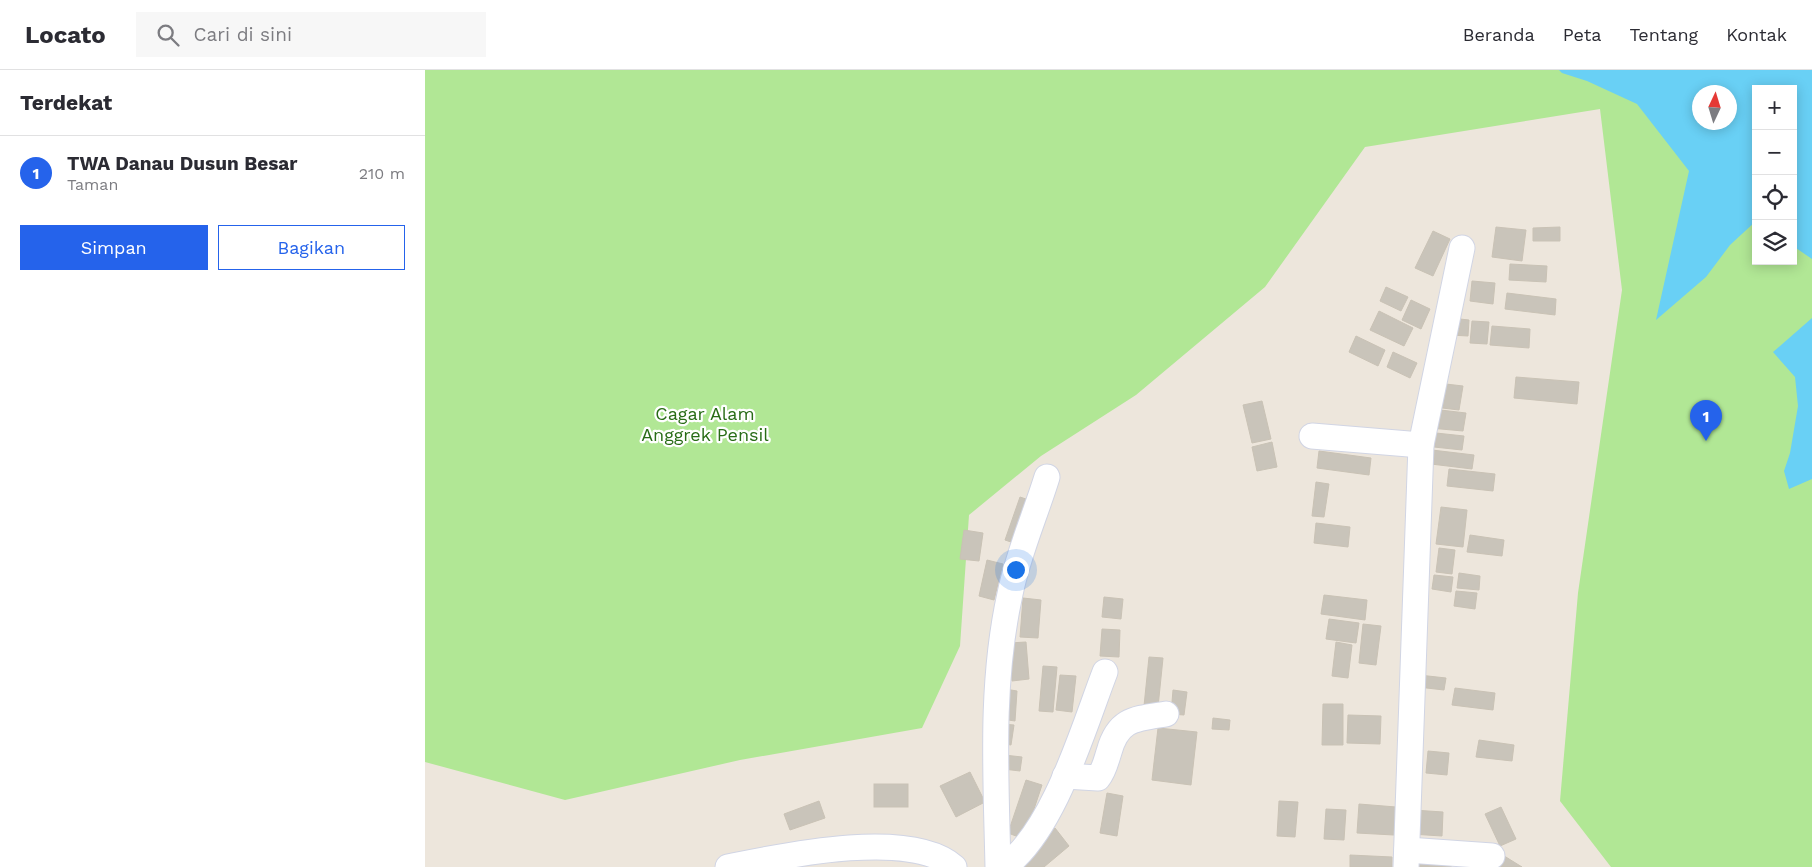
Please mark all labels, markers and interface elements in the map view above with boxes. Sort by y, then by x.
search box [136,12,486,57]
text: Locato [25,21,106,49]
icon: search [154,21,182,49]
text: Cari di sini [194,23,292,46]
text: Beranda [1463,24,1535,45]
text: Peta [1563,24,1601,45]
text: Tentang [1629,24,1698,45]
text: Kontak [1726,24,1787,45]
north arrow [1692,85,1737,130]
map controls [1752,85,1797,265]
button: + [1752,85,1797,130]
text: Terdekat [20,90,112,115]
button: − [1752,130,1797,175]
text: TWA Danau Dusun Besar [67,152,297,175]
text: 1 [33,164,39,183]
text: 210 m [359,164,405,183]
text: Taman [67,175,118,194]
button: locate [1752,175,1797,220]
button: layers [1752,220,1797,265]
button: Simpan [20,225,208,270]
button: Bagikan [218,225,405,270]
pin: 1 [1690,400,1722,441]
park label: Cagar Alam Anggrek Pensil [641,403,769,445]
your location [1003,557,1029,583]

